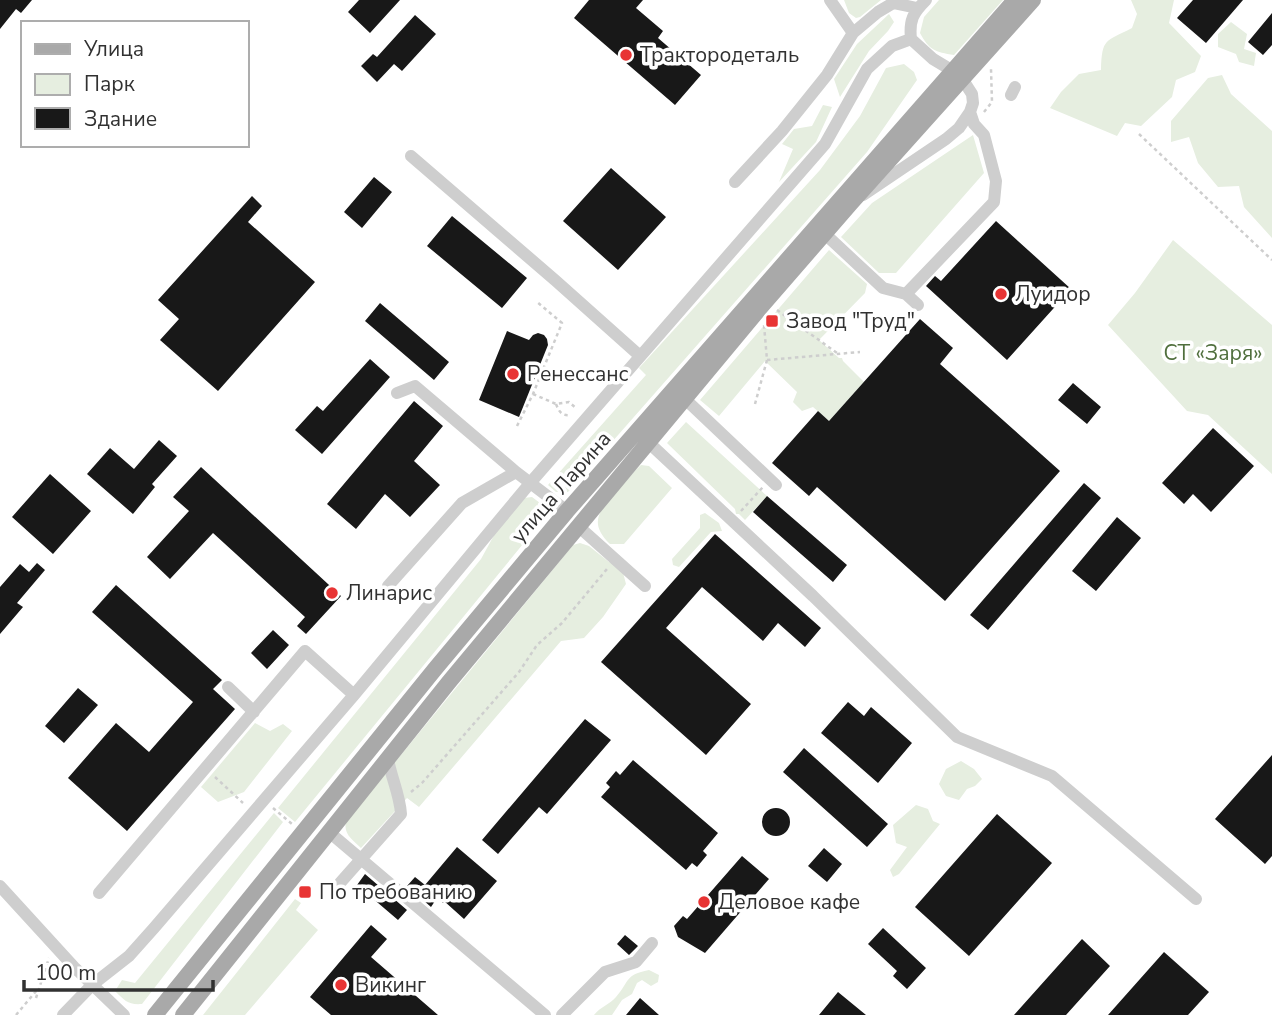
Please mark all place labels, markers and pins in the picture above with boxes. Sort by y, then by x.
place label: Трактородеталь [640,41,799,69]
marker: Трактородеталь [618,47,634,63]
place label: Луидор [1015,280,1091,308]
marker: Луидор [993,286,1009,302]
place label: Завод "Труд" [786,307,915,335]
marker: Завод "Труд" [764,313,780,329]
place label: Ренессанс [527,360,629,388]
marker: Ренессанс [505,366,521,382]
place label: Линарис [346,579,432,607]
marker: Линарис [324,585,340,601]
place label: По требованию [319,878,473,906]
marker: По требованию [297,884,313,900]
place label: Деловое кафе [718,888,860,916]
marker: Деловое кафе [696,894,712,910]
place label: Викинг [355,971,426,999]
marker: Викинг [333,977,349,993]

